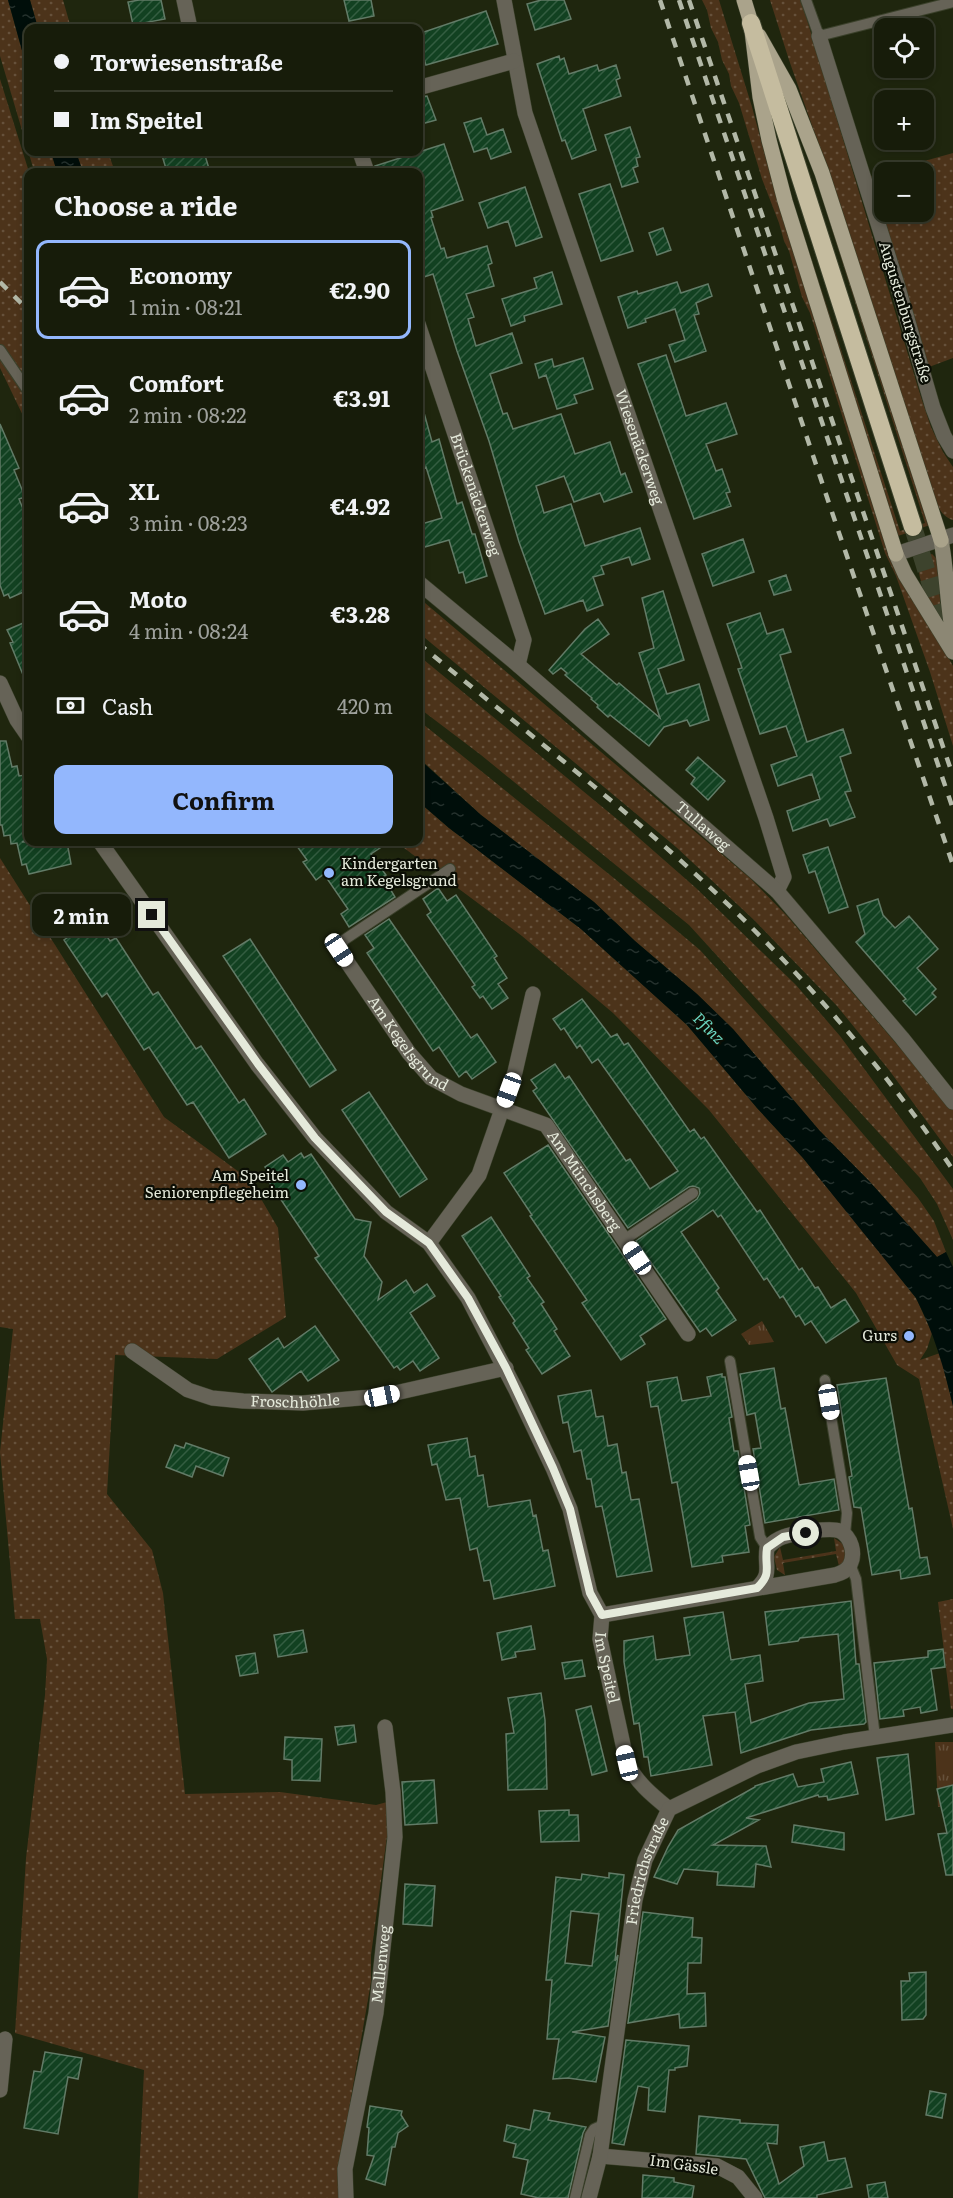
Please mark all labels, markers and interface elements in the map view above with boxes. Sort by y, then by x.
map controls [874,18,934,222]
button: locate [874,18,934,78]
text: Torwiesenstraße [90,45,283,78]
button: + [874,90,934,150]
text: Im Speitel [90,103,203,136]
button: − [874,162,934,222]
text: Choose a ride [54,184,237,224]
street label: Augustenburgstraße [874,238,939,385]
text: Economy [129,258,232,291]
icon: car [57,263,111,317]
text: €2.90 [329,273,390,306]
text: 1 min · 08:21 [129,291,242,321]
text: Comfort [129,366,224,399]
icon: car [57,371,111,425]
text: €3.91 [333,381,390,414]
street label: Wiesenäckerweg [610,386,671,508]
text: 2 min · 08:22 [129,399,246,429]
street label: Brückenäckerweg [445,430,508,559]
text: XL [129,474,160,507]
icon: car [57,479,111,533]
text: €4.92 [330,489,390,522]
text: 3 min · 08:23 [129,507,248,537]
text: Moto [129,582,187,615]
icon: car [57,587,111,641]
text: €3.28 [330,597,390,630]
text: 4 min · 08:24 [129,615,248,645]
icon: cash [54,689,87,722]
text: Cash [102,689,153,722]
text: 420 m [337,690,393,720]
button: Confirm [54,765,393,834]
street label: Tullaweg [671,794,737,856]
place label: Kindergarten am Kegelsgrund [341,851,457,891]
marker: Kindergarten am Kegelsgrund [322,866,336,880]
callout: 2 min [32,894,131,936]
text: 2 min [54,900,109,930]
route end [138,901,165,928]
car [321,930,357,970]
street label: Am Kegelsgrund [363,990,453,1096]
water label: Pfinz [688,1006,731,1049]
car [494,1070,524,1110]
street label: Am Münchsberg [543,1125,628,1236]
place label: Am Speitel Seniorenpflegeheim [145,1163,289,1203]
marker: Am Speitel Seniorenpflegeheim [294,1178,308,1192]
car [619,1238,655,1278]
place label: Gurs [862,1323,897,1346]
marker: Gurs [902,1329,916,1343]
car [363,1383,401,1409]
car [817,1383,841,1421]
street label: Froschhöhle [250,1387,341,1413]
car [737,1454,761,1492]
route start [792,1519,819,1546]
street label: Im Speitel [590,1631,627,1705]
car [614,1743,640,1783]
street label: Friedrichstraße [619,1812,674,1926]
street label: Mallenweg [364,1923,395,2005]
street label: Im Gässle [648,2147,720,2180]

